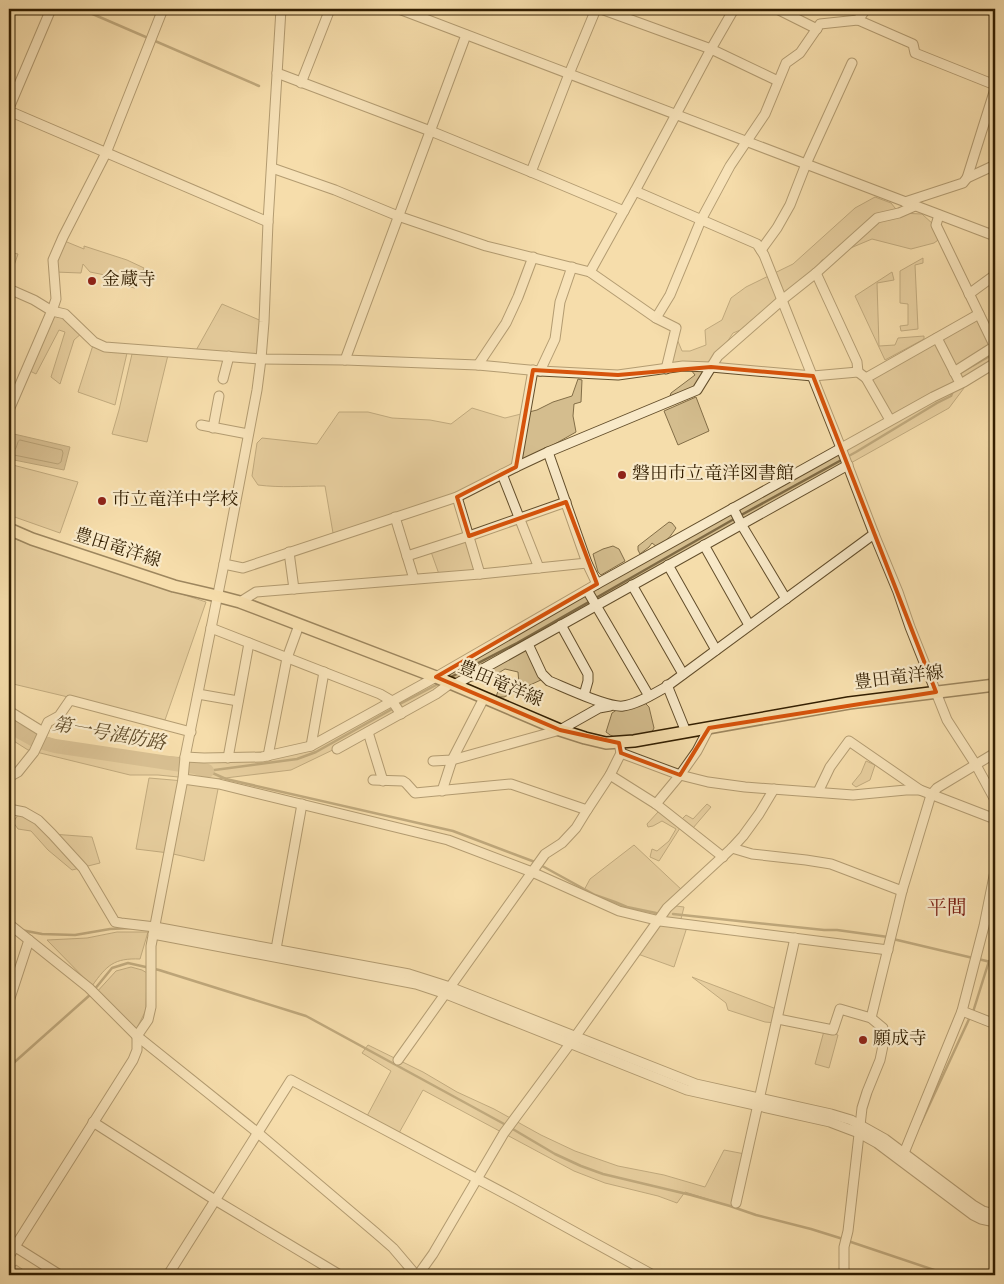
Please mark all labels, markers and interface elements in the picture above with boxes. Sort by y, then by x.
place label: 金蔵寺 [102,268,156,294]
marker: 金蔵寺 [86,275,98,287]
place label: 磐田市立竜洋図書館 [632,462,794,488]
marker: 磐田市立竜洋図書館 [616,469,628,481]
place label: 市立竜洋中学校 [112,488,238,514]
marker: 市立竜洋中学校 [96,495,108,507]
street label: 豊田竜洋線 [70,523,164,575]
street label: 豊田竜洋線 [453,655,547,715]
street label: 豊田竜洋線 [853,661,945,697]
water label: 第一号湛防路 [51,712,169,759]
district label: 平間 [927,895,967,924]
place label: 願成寺 [873,1027,927,1053]
marker: 願成寺 [857,1034,869,1046]

